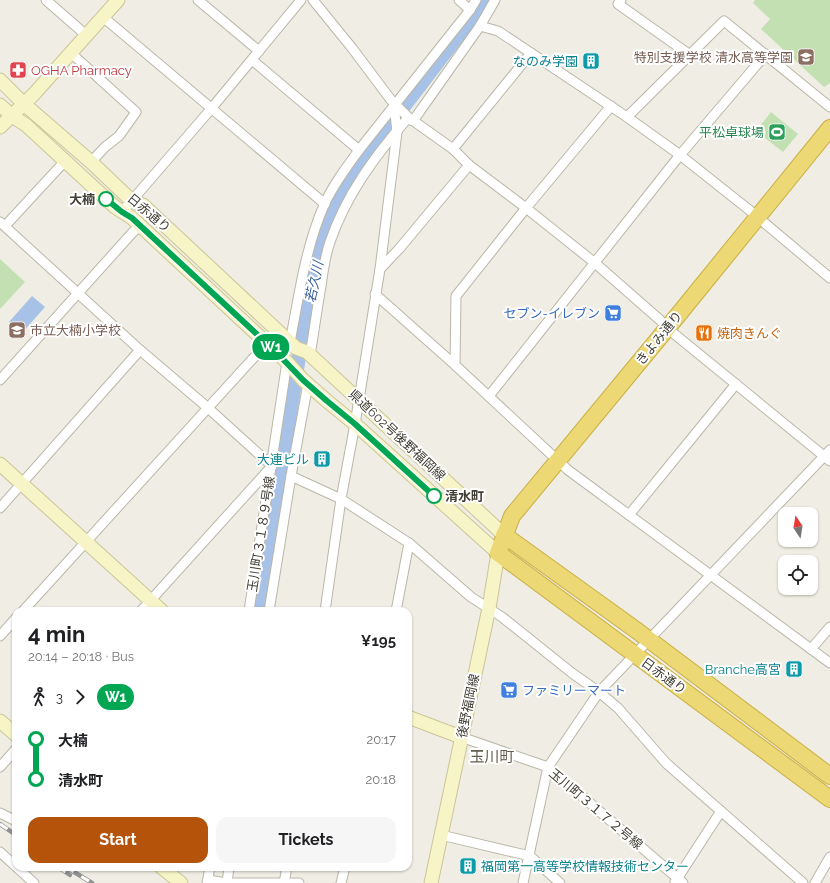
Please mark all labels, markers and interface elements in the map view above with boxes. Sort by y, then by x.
school or university icon: 特別支援学校 清水高等学園 [796,47,816,67]
place label: 特別支援学校 清水高等学園 [634,50,793,65]
building icon: なのみ学園 [581,51,601,71]
place label: なのみ学園 [513,54,578,69]
pharmacy icon: OGHA Pharmacy [8,60,28,80]
place label: OGHA Pharmacy [31,63,132,78]
sports icon: 平松卓球場 [767,122,787,142]
place label: 平松卓球場 [699,125,764,140]
marker: 大楠 [98,191,114,207]
street label: 日赤通り [124,191,174,235]
place label: 大楠 [69,192,95,207]
water label: 若久川 [302,258,327,304]
supermarket icon: セブン-イレブン [603,303,623,323]
place label: セブン-イレブン [504,306,600,321]
street label: きよみ通り [633,308,685,368]
school or university icon: 市立大楠小学校 [7,320,27,340]
place label: 市立大楠小学校 [30,323,121,338]
restaurant icon: 焼肉きんぐ [694,323,714,343]
place label: 焼肉きんぐ [717,326,782,341]
line badge: W1 [253,334,289,360]
text: W1 [260,339,282,355]
street label: 県道602号後野福岡線 [346,386,448,484]
building icon: 大連ビル [312,449,332,469]
place label: 大連ビル [257,452,309,467]
street label: 玉川町３１８９号線 [244,475,278,593]
marker: 清水町 [426,488,442,504]
place label: 清水町 [445,489,484,504]
north arrow [778,507,818,547]
map controls [778,507,818,595]
button: locate [778,555,818,595]
text: 4 min [28,621,85,647]
text: ¥195 [361,632,396,650]
text: 20:14 – 20:18 · Bus [28,649,134,664]
street label: 日赤通り [639,655,689,697]
building icon: Branche高宮 [784,659,804,679]
place label: Branche高宮 [705,662,781,677]
street label: 後野福岡線 [454,673,482,739]
supermarket icon: ファミリーマート [499,680,519,700]
place label: ファミリーマート [522,683,626,698]
icon: walk [28,686,50,708]
icon: forward [69,686,91,708]
text: W1 [105,689,126,705]
text: 3 [56,690,63,705]
text: 大楠 [58,732,88,750]
text: 20:17 [366,732,396,747]
district label: 玉川町 [469,748,515,766]
street label: 玉川町３１７２号線 [546,766,646,852]
text: 清水町 [58,772,103,790]
text: 20:18 [366,772,396,787]
button: Start [28,817,208,863]
button: Tickets [216,817,396,863]
building icon: 福岡第一高等学校情報技術センター [458,856,478,876]
place label: 福岡第一高等学校情報技術センター [481,859,689,874]

